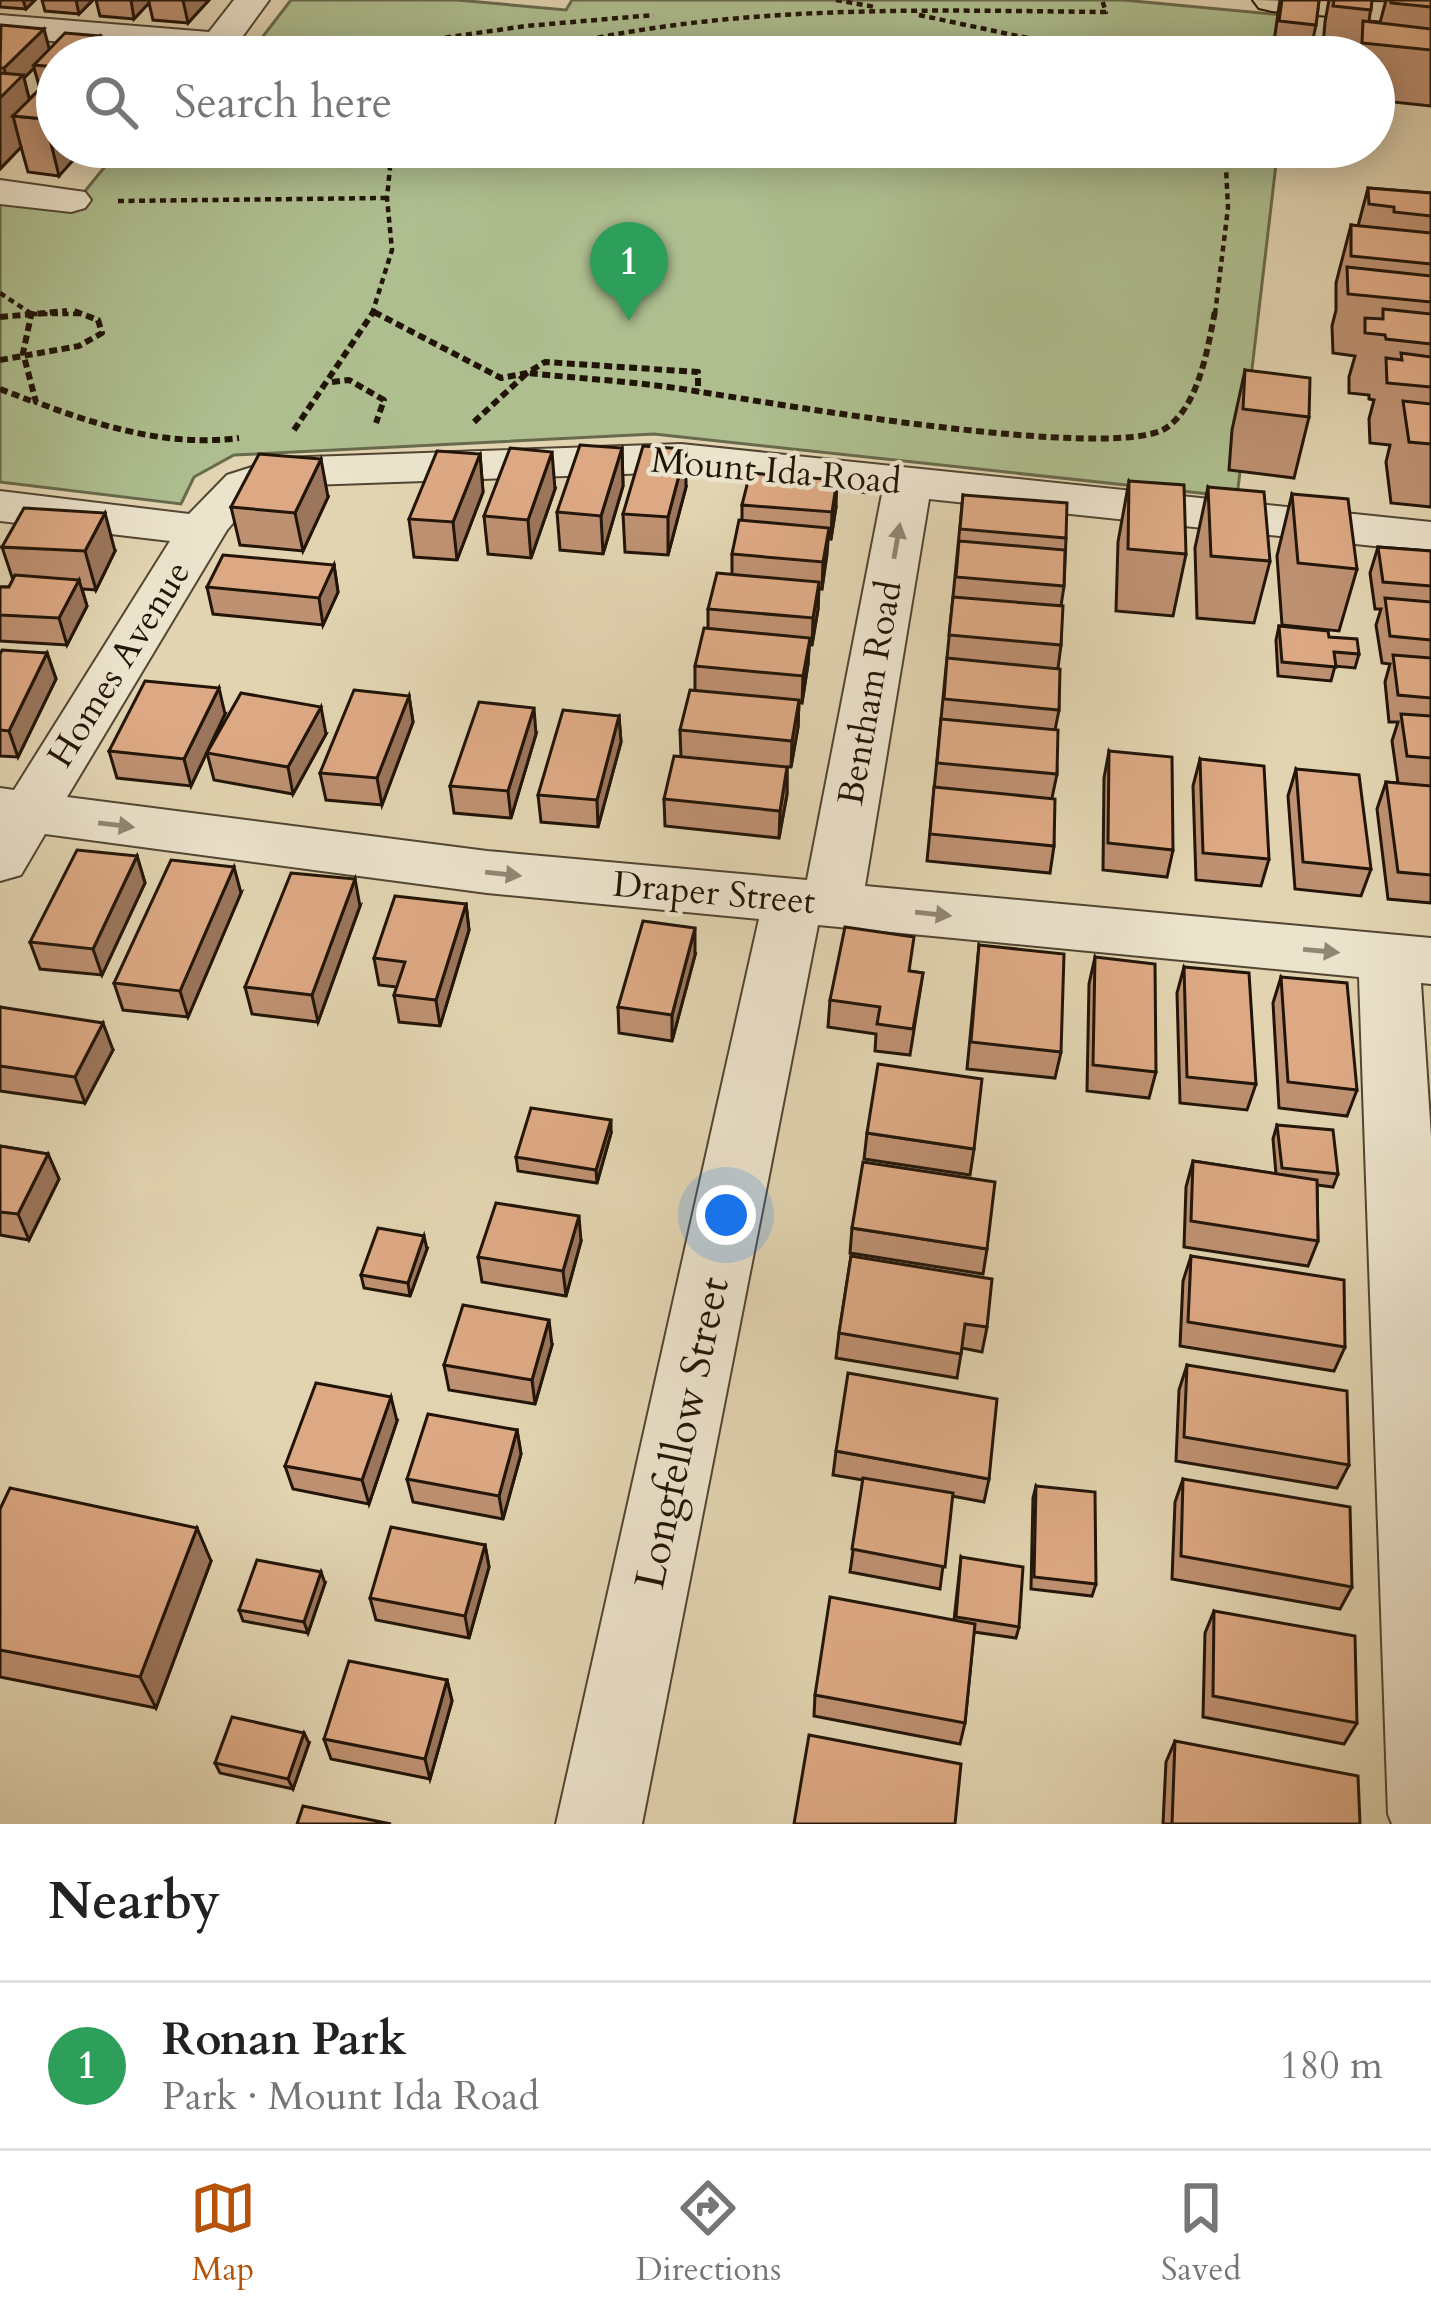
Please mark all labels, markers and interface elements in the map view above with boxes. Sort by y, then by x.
search box [36,36,1395,168]
icon: search [78,69,144,135]
text: Search here [174,72,392,133]
pin: 1 [590,222,668,321]
street label: Mount Ida Road [649,436,903,506]
one-way arrow [888,522,907,559]
street label: Homes Avenue [36,551,202,777]
street label: Bentham Road [826,577,914,809]
one-way arrow [98,816,135,835]
street label: Draper Street [611,860,817,926]
one-way arrow [485,865,522,884]
one-way arrow [915,905,952,924]
one-way arrow [1303,942,1340,961]
your location [696,1185,756,1245]
street label: Longfellow Street [621,1272,743,1594]
text: Nearby [48,1867,220,1937]
text: Ronan Park [162,2009,407,2070]
text: 1 [77,2039,97,2092]
text: 180 m [1280,2039,1383,2092]
text: Park · Mount Ida Road [162,2070,539,2123]
tab: Map [190,2175,256,2292]
tab: Directions [636,2175,781,2292]
tab: Saved [1161,2175,1241,2292]

